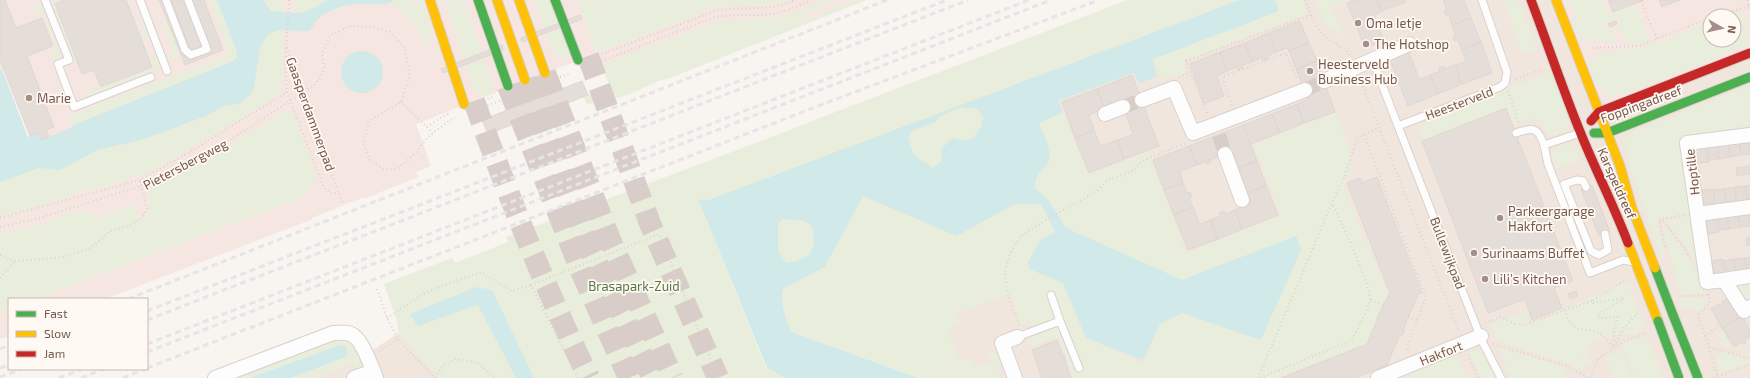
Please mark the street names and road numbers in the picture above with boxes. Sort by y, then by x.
street label: Gaasperdammerpad [283,55,339,173]
street label: Foppingadreef [1598,81,1685,126]
street label: Heesterveld [1423,83,1495,123]
street label: Pietersbergweg [140,135,230,193]
street label: Karspeldreef [1594,145,1640,222]
street label: Hoptille [1681,148,1703,196]
street label: Bullewijkpad [1427,215,1469,291]
street label: Hakfort [1417,337,1465,369]

